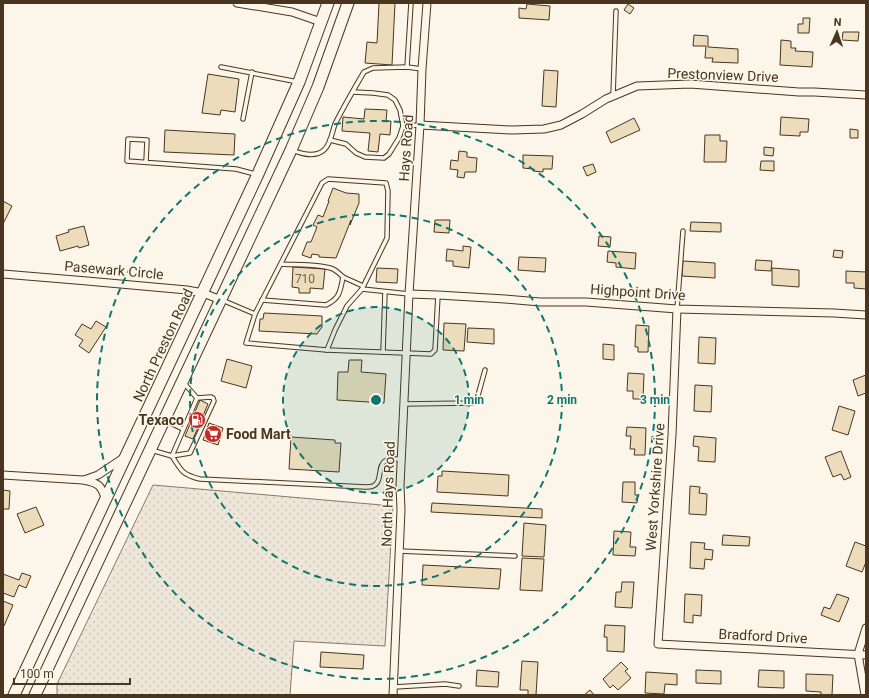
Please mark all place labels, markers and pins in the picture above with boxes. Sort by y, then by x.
centre of rings [369,393,383,407]
fuel station icon: Texaco [187,410,207,430]
place label: Texaco [139,412,184,428]
supermarket icon: Food Mart [203,424,223,444]
place label: Food Mart [226,426,291,442]

